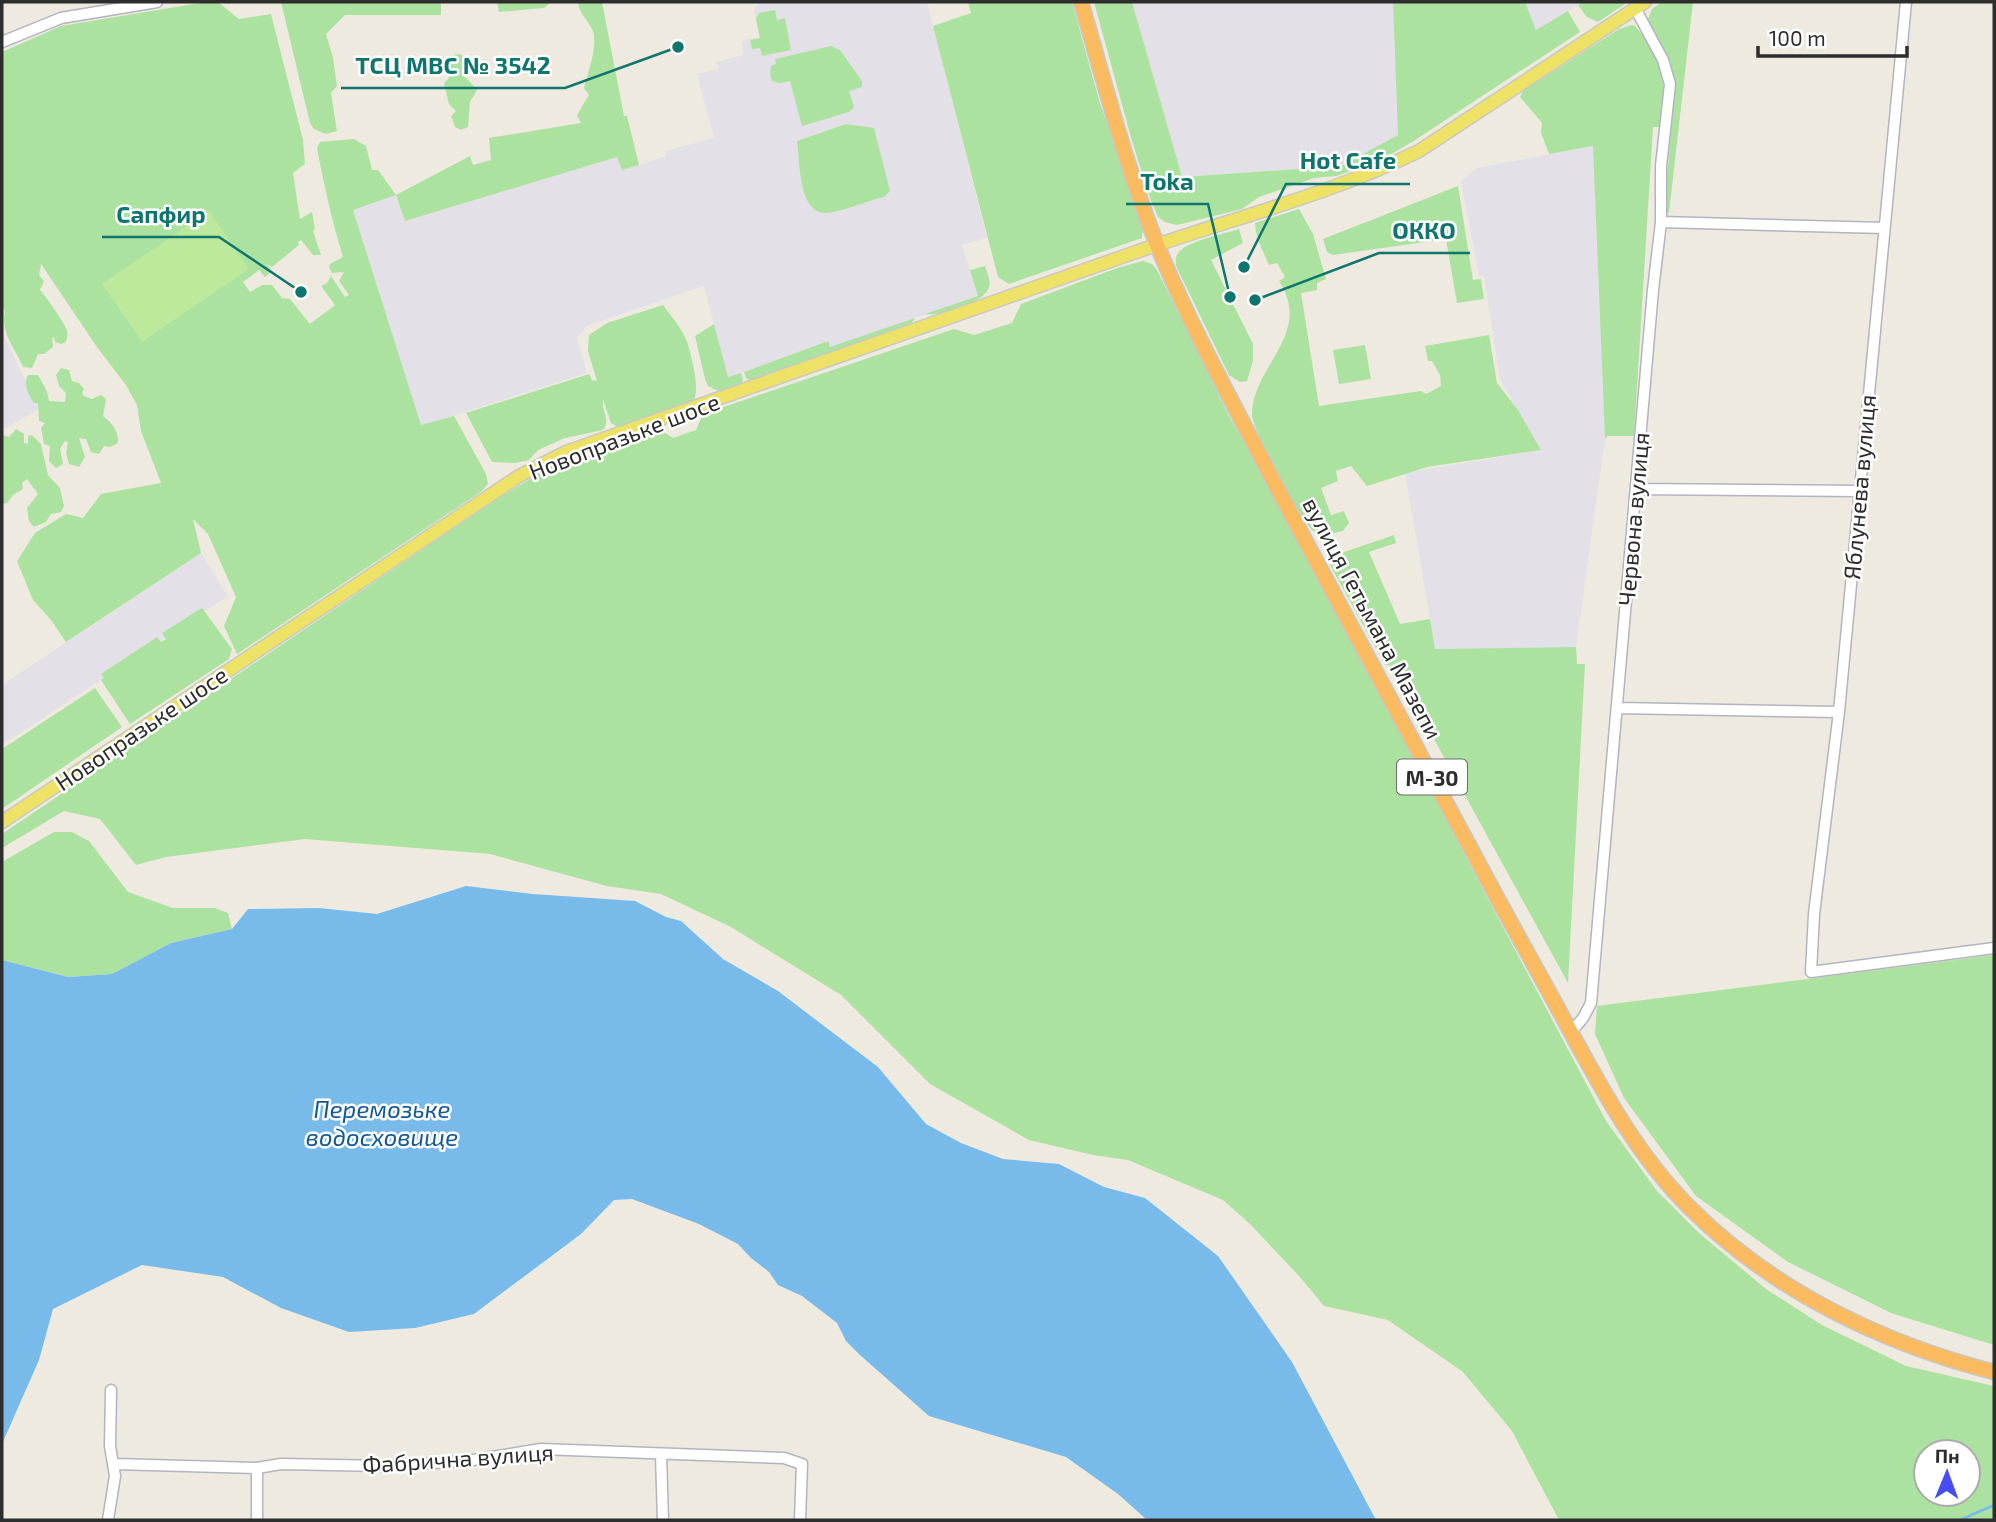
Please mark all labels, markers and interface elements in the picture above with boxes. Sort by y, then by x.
scale bar [1758,14,1907,58]
text: 100 m [1769,25,1826,50]
callout: ТСЦ МВС № 3542 [341,43,565,88]
text: ТСЦ МВС № 3542 [355,50,551,79]
callout: Hot Cafe [1286,139,1410,184]
text: Hot Cafe [1300,145,1396,174]
callout: Toka [1126,159,1208,204]
text: Toka [1140,166,1194,195]
callout: Сапфир [102,192,219,237]
text: Сапфир [116,199,206,228]
callout: ОККО [1379,208,1470,253]
text: ОККО [1392,215,1456,244]
street label: Новопразьке шосе [525,387,723,485]
street label: Яблунева вулиця [1837,393,1882,581]
street label: Червона вулиця [1611,431,1656,607]
street label: вулиця Гетьмана Мазепи [1296,492,1449,744]
street label: Новопразьке шосе [49,660,233,796]
road number: М-30 [1397,760,1467,794]
water label: Перемозьке водосховище [306,1094,458,1151]
street label: Фабрична вулиця [361,1437,555,1480]
north arrow [1912,1438,1982,1508]
text: Пн [1935,1444,1960,1467]

